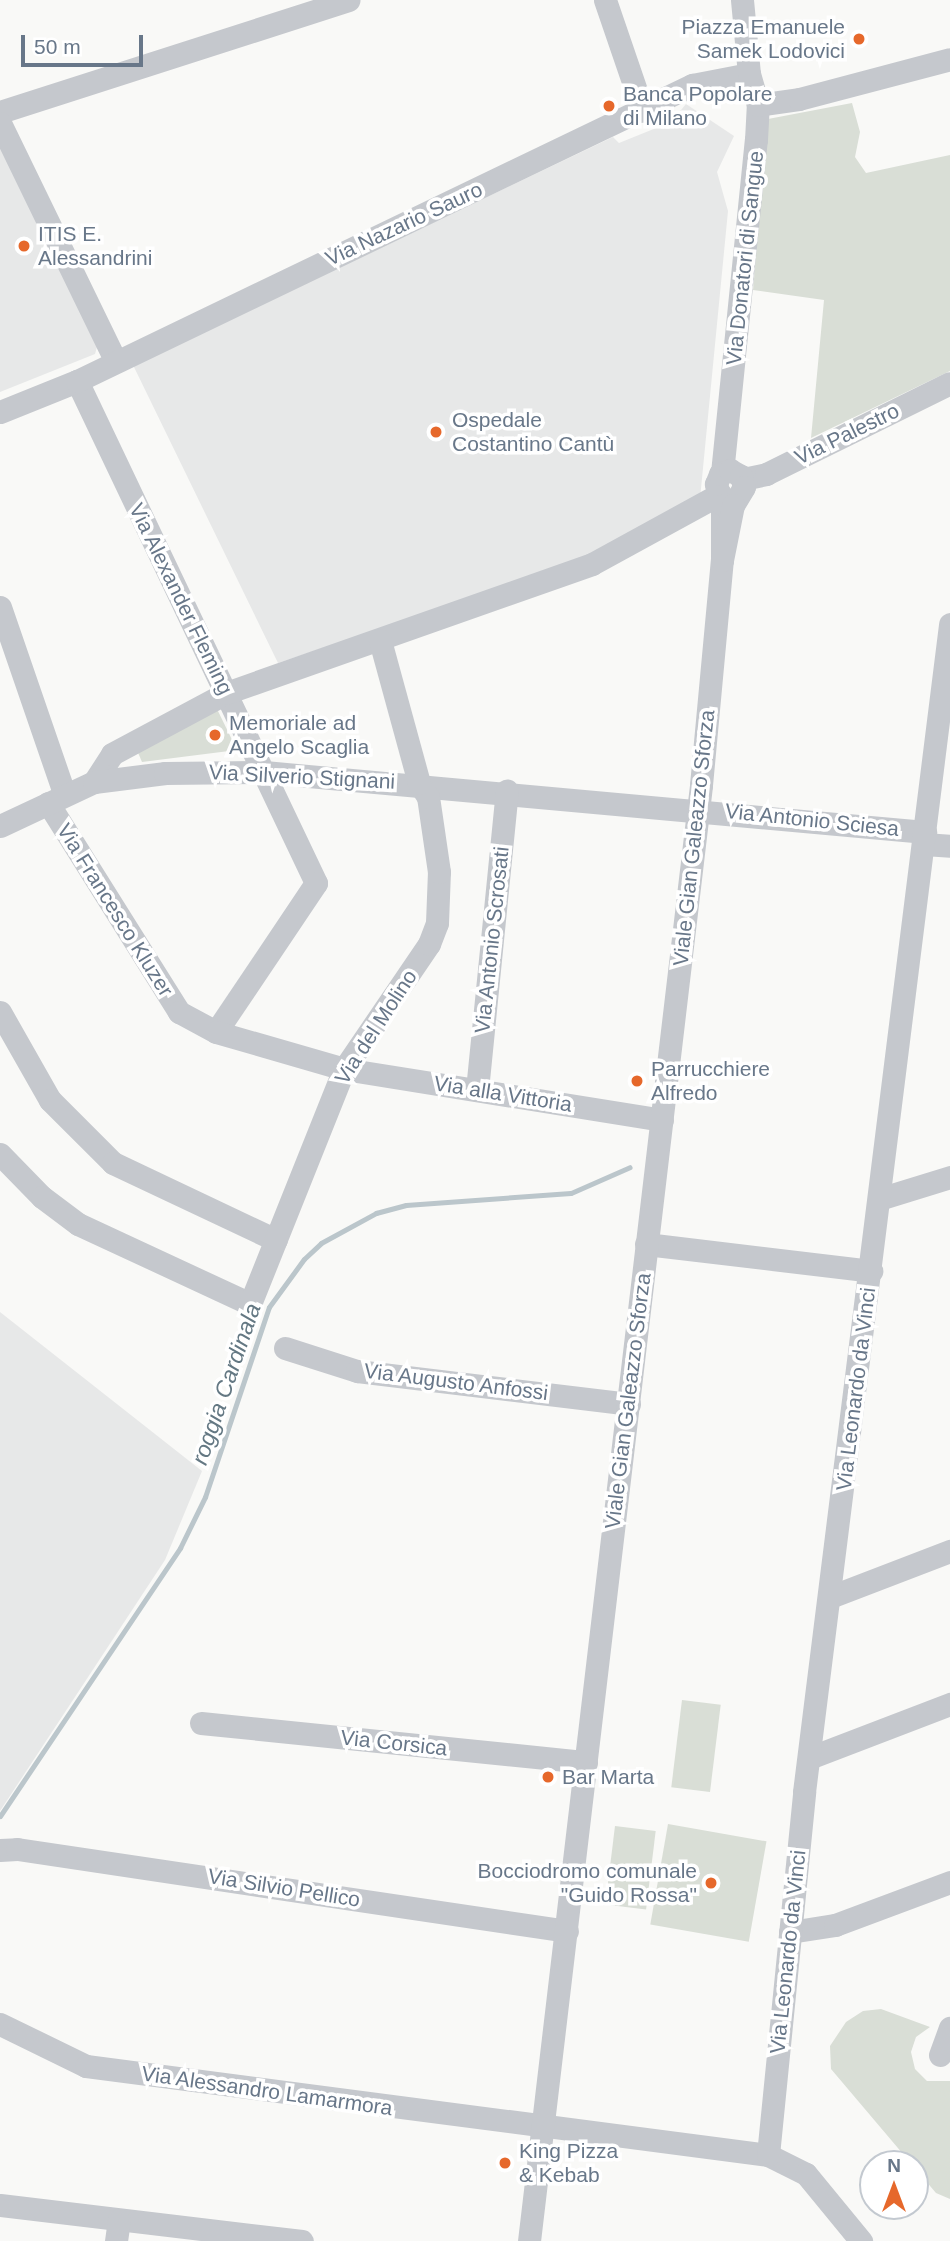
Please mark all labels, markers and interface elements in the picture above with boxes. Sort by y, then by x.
place label: Piazza Emanuele Samek Lodovici [682,14,845,64]
scale bar [24,21,147,65]
marker: Piazza Emanuele Samek Lodovici [851,31,867,47]
text: 50 m [34,35,81,58]
place label: Banca Popolare di Milano [623,81,772,131]
marker: Banca Popolare di Milano [601,98,617,114]
street label: Via Donatori di Sangue [721,149,769,367]
street label: Via Nazario Sauro [322,177,486,271]
place label: ITIS E. Alessandrini [38,221,152,271]
marker: ITIS E. Alessandrini [16,238,32,254]
street label: Via Palestro [791,398,903,470]
place label: Ospedale Costantino Cantù [452,407,614,457]
marker: Ospedale Costantino Cantù [426,422,446,442]
street label: Via Alexander Fleming [123,499,239,699]
street label: Viale Gian Galeazzo Sforza [668,709,720,967]
place label: Memoriale ad Angelo Scaglia [229,710,369,760]
marker: Memoriale ad Angelo Scaglia [207,727,223,743]
street label: Via Silverio Stignani [208,760,396,794]
street label: Via Antonio Sciesa [723,798,901,842]
street label: Via Francesco Kluzer [52,819,178,1001]
street label: Via Antonio Scrosati [470,845,514,1035]
street label: Via del Molino [330,965,422,1089]
place label: Parrucchiere Alfredo [651,1056,770,1106]
street label: Via alla Vittoria [432,1071,574,1117]
marker: Parrucchiere Alfredo [629,1073,645,1089]
street label: Viale Gian Galeazzo Sforza [600,1272,656,1530]
street label: Via Leonardo da Vinci [831,1286,881,1492]
water label: roggia Cardinala [185,1300,267,1468]
street label: Via Augusto Anfossi [361,1358,551,1406]
street label: Via Corsica [339,1725,449,1761]
place label: Bar Marta [562,1764,654,1790]
marker: Bar Marta [540,1769,556,1785]
street label: Via Leonardo da Vinci [765,1849,811,2055]
place label: Bocciodromo comunale "Guido Rossa" [478,1858,697,1908]
street label: Via Silvio Pellico [206,1864,362,1912]
marker: Bocciodromo comunale "Guido Rossa" [703,1875,719,1891]
street label: Via Alessandro Lamarmora [139,2061,395,2121]
place label: King Pizza & Kebab [519,2138,618,2188]
north arrow [859,2150,929,2220]
marker: King Pizza & Kebab [497,2155,513,2171]
text: N [887,2155,901,2176]

